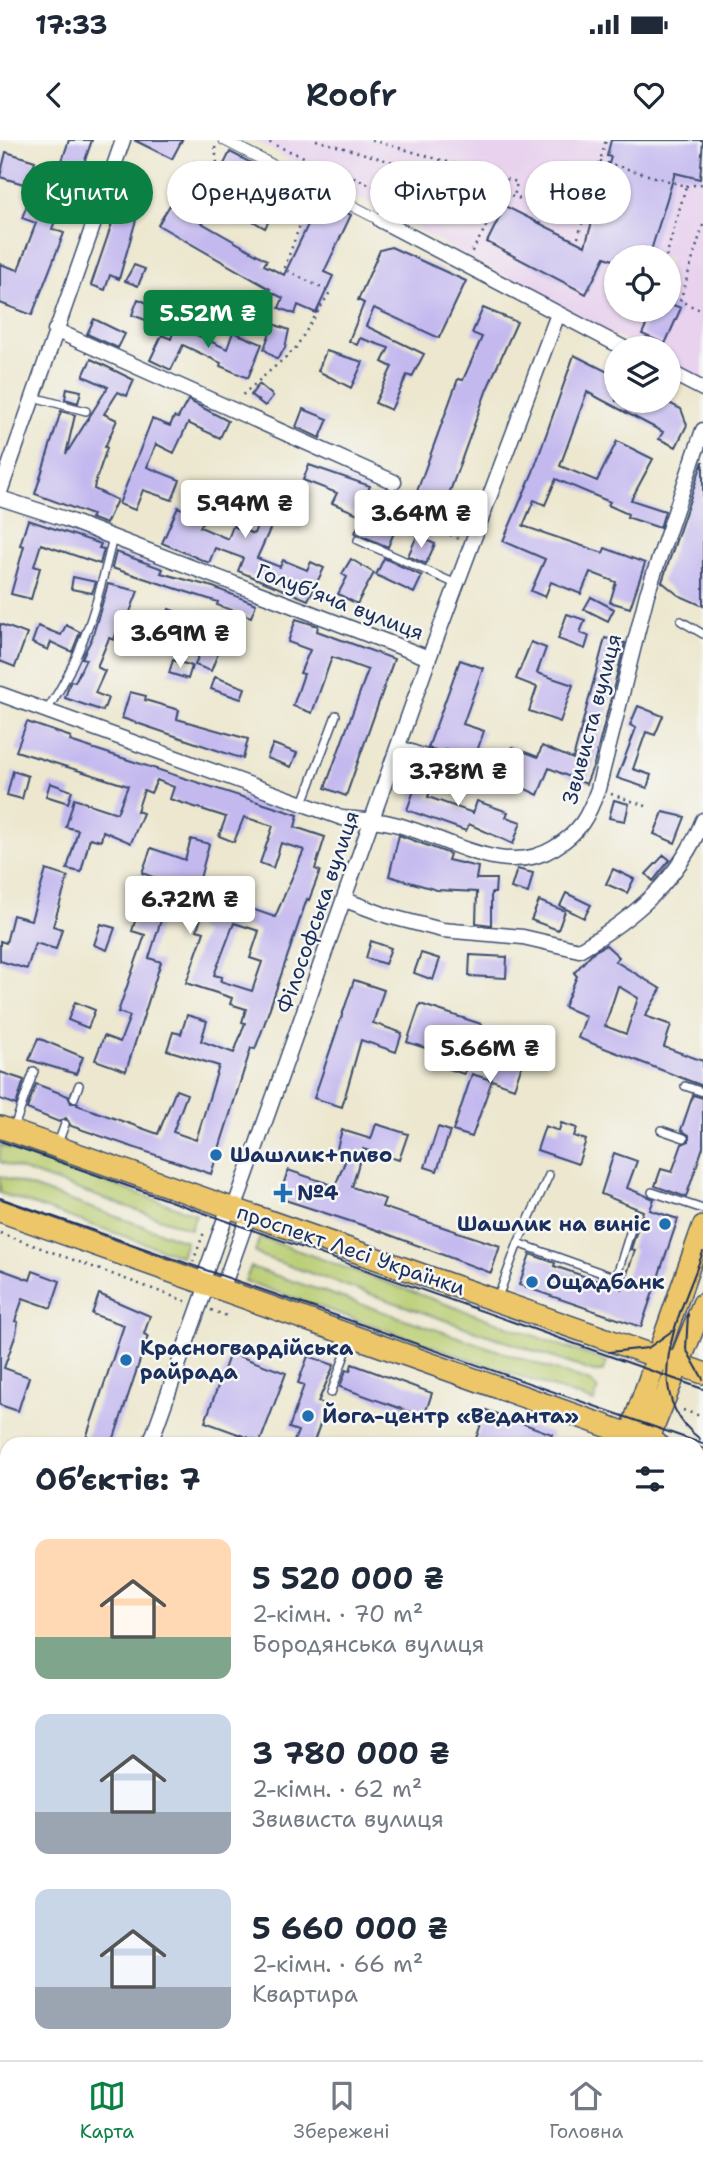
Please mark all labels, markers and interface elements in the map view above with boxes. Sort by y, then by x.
text: 17:33 [35,7,107,42]
text: Roofr [306,73,397,116]
icon: back [35,76,73,114]
icon: heart [630,76,668,114]
chip: Купити [21,161,153,224]
chip: Орендувати [167,161,356,224]
chip: Фільтри [370,161,511,224]
chip: Нове [525,161,631,224]
map controls [604,245,681,413]
button: locate [604,245,681,322]
pin: 5.52M ₴ [143,290,273,350]
text: 5.52M ₴ [159,298,257,328]
button: layers [604,336,681,413]
pin: 5.94M ₴ [180,480,310,540]
text: 5.94M ₴ [197,488,293,518]
pin: 3.64M ₴ [356,490,486,550]
text: 3.64M ₴ [371,498,471,528]
street label: Голубʼяча вулиця [252,557,428,647]
pin: 3.69M ₴ [115,610,245,670]
text: 3.69M ₴ [130,618,230,648]
street label: Звивиста вулиця [556,631,628,807]
pin: 3.78M ₴ [393,748,523,808]
text: 3.78M ₴ [409,756,507,786]
street label: Філософська вулиця [270,807,366,1017]
pin: 6.72M ₴ [125,876,255,936]
text: 6.72M ₴ [141,884,239,914]
pin: 5.66M ₴ [425,1026,555,1085]
text: 5.66M ₴ [440,1033,540,1063]
place label: Шашлик+пиво [230,1141,392,1169]
marker: Шашлик+пиво [208,1147,224,1163]
place label: №4 [297,1179,339,1207]
marker: №4 [275,1185,291,1201]
street label: проспект Лесі Українки [233,1198,469,1302]
place label: Шашлик на виніс [457,1210,651,1238]
marker: Шашлик на виніс [657,1216,673,1232]
place label: Ощадбанк [546,1268,665,1296]
marker: Ощадбанк [524,1274,540,1290]
place label: Красногвардійська райрада [140,1334,354,1386]
marker: Красногвардійська райрада [118,1352,134,1368]
place label: Йога-центр «Веданта» [322,1402,579,1430]
marker: Йога-центр «Веданта» [300,1408,316,1424]
text: Об’єктів: 7 [35,1459,201,1500]
icon: filters [631,1460,669,1498]
text: 5 520 000 ₴ [252,1558,444,1599]
icon: home [91,1567,175,1651]
text: 2-кімн. · 70 m² [252,1599,423,1629]
text: Бородянська вулиця [252,1629,484,1659]
text: 3 780 000 ₴ [252,1733,450,1774]
icon: home [91,1742,175,1826]
text: 2-кімн. · 62 m² [252,1774,422,1804]
text: Звивиста вулиця [252,1804,444,1834]
text: 5 660 000 ₴ [252,1908,448,1949]
icon: home [91,1917,175,2001]
text: 2-кімн. · 66 m² [252,1949,423,1979]
text: Квартира [252,1979,358,2009]
tab: Карта [80,2077,134,2144]
tab: Збережені [294,2077,390,2144]
tab: Головна [549,2077,623,2144]

